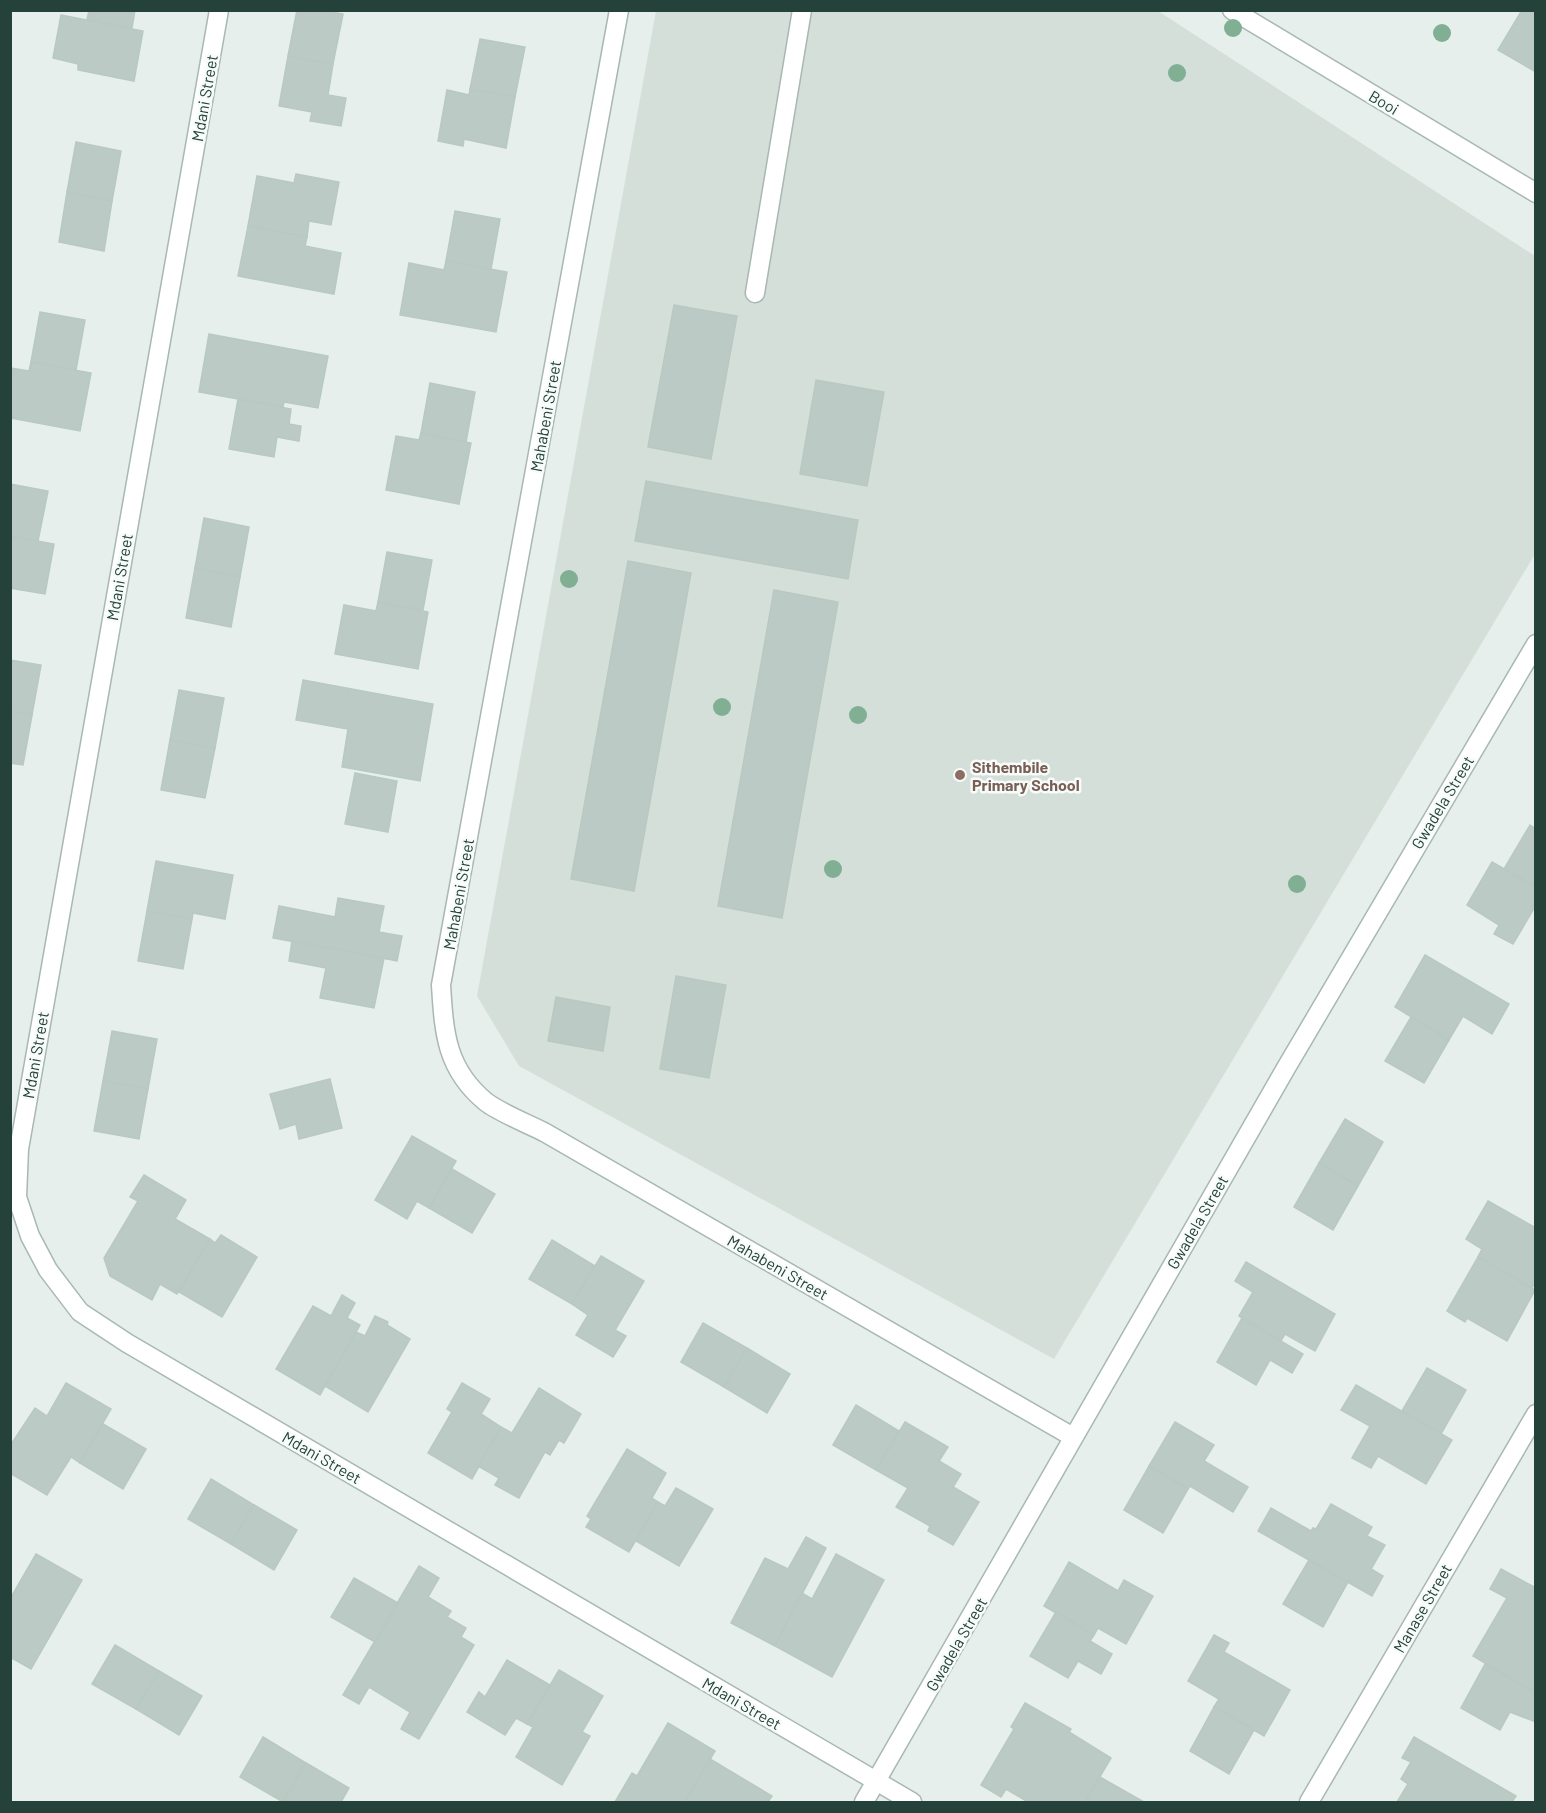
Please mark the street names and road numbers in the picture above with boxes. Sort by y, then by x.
street label: Mdani Street [187,53,221,143]
street label: Booi [1366,86,1402,118]
street label: Mahabeni Street [526,359,564,473]
street label: Mdani Street [102,532,136,622]
street label: Gwadela Street [1407,752,1477,852]
street label: Mahabeni Street [439,837,477,951]
street label: Mdani Street [18,1010,52,1100]
street label: Gwadela Street [1162,1172,1232,1272]
street label: Mahabeni Street [724,1230,832,1304]
street label: Mdani Street [279,1427,365,1487]
street label: Manase Street [1389,1560,1455,1656]
street label: Gwadela Street [921,1594,991,1694]
street label: Mdani Street [699,1673,785,1733]

